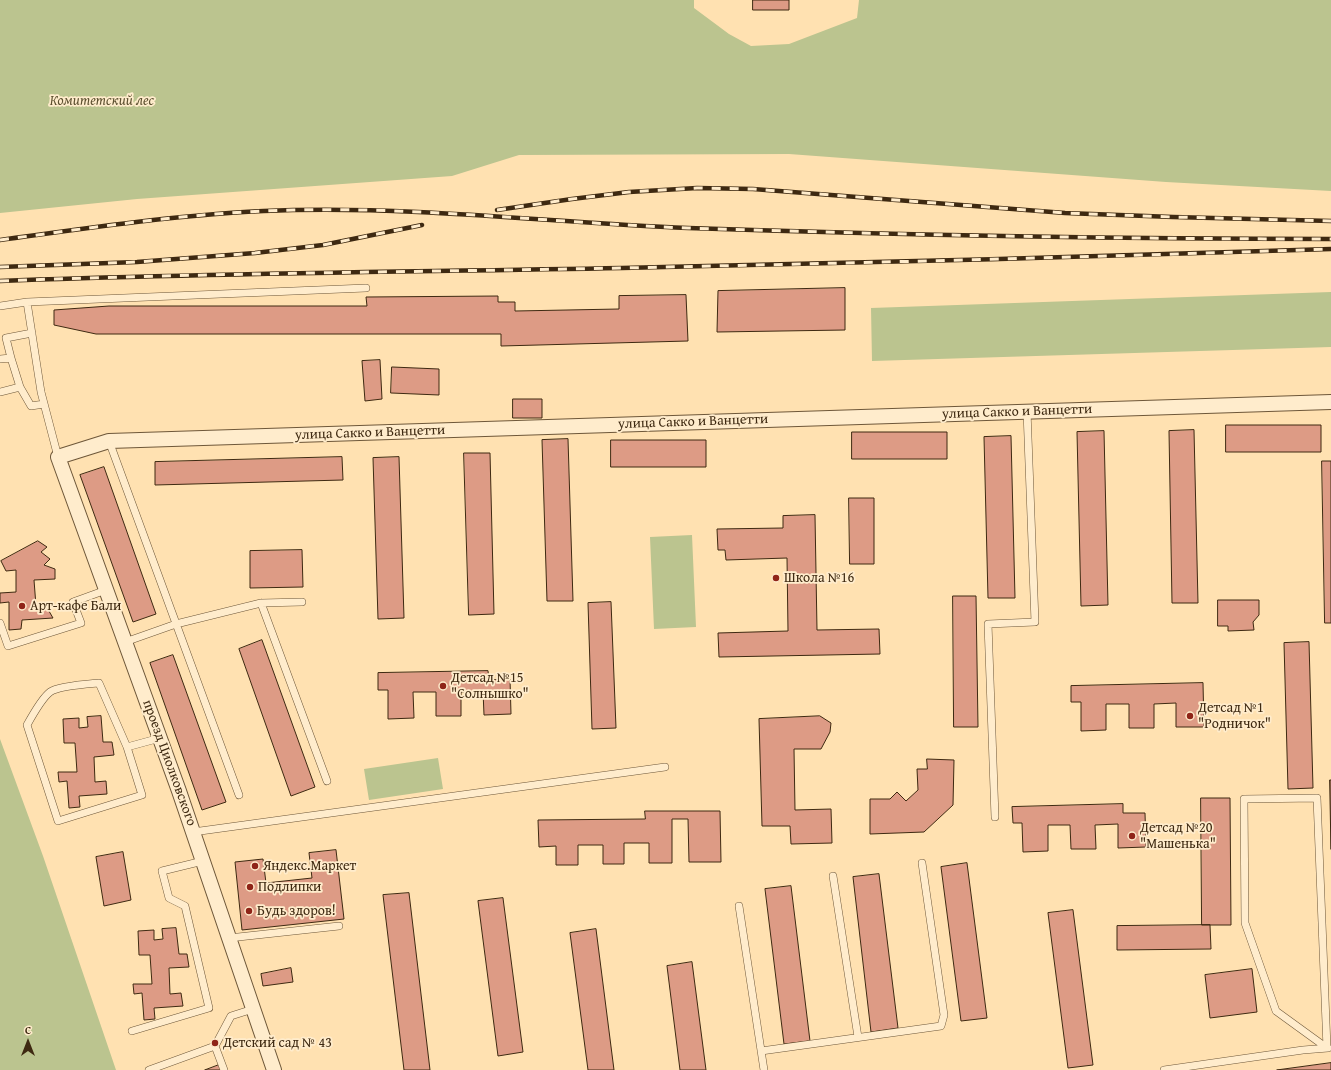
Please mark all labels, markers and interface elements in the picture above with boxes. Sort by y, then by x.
park label: Комитетский лес [50,93,154,109]
street label: улица Сакко и Ванцетти [941,401,1093,423]
street label: улица Сакко и Ванцетти [617,411,769,433]
street label: улица Сакко и Ванцетти [294,422,446,444]
place label: Школа №16 [784,570,854,586]
marker: Школа №16 [771,573,781,583]
place label: Арт-кафе Бали [30,598,121,614]
marker: Арт-кафе Бали [17,601,27,611]
place label: Детсад №15 "Солнышко" [451,670,529,702]
marker: Детсад №15 "Солнышко" [438,681,448,691]
street label: проезд Циолковского [138,698,200,828]
place label: Детсад №1 "Родничок" [1198,700,1271,732]
marker: Детсад №1 "Родничок" [1185,711,1195,721]
place label: Детсад №20 "Машенька" [1140,820,1216,852]
marker: Детсад №20 "Машенька" [1127,831,1137,841]
place label: Яндекс.Маркет [263,858,356,874]
marker: Яндекс.Маркет [250,861,260,871]
place label: Подлипки [258,879,321,895]
marker: Подлипки [245,882,255,892]
place label: Будь здоров! [257,903,336,919]
marker: Будь здоров! [244,906,254,916]
north arrow [8,1022,48,1062]
text: С [25,1022,31,1038]
place label: Детский сад № 43 [223,1035,332,1051]
marker: Детский сад № 43 [210,1038,220,1048]

